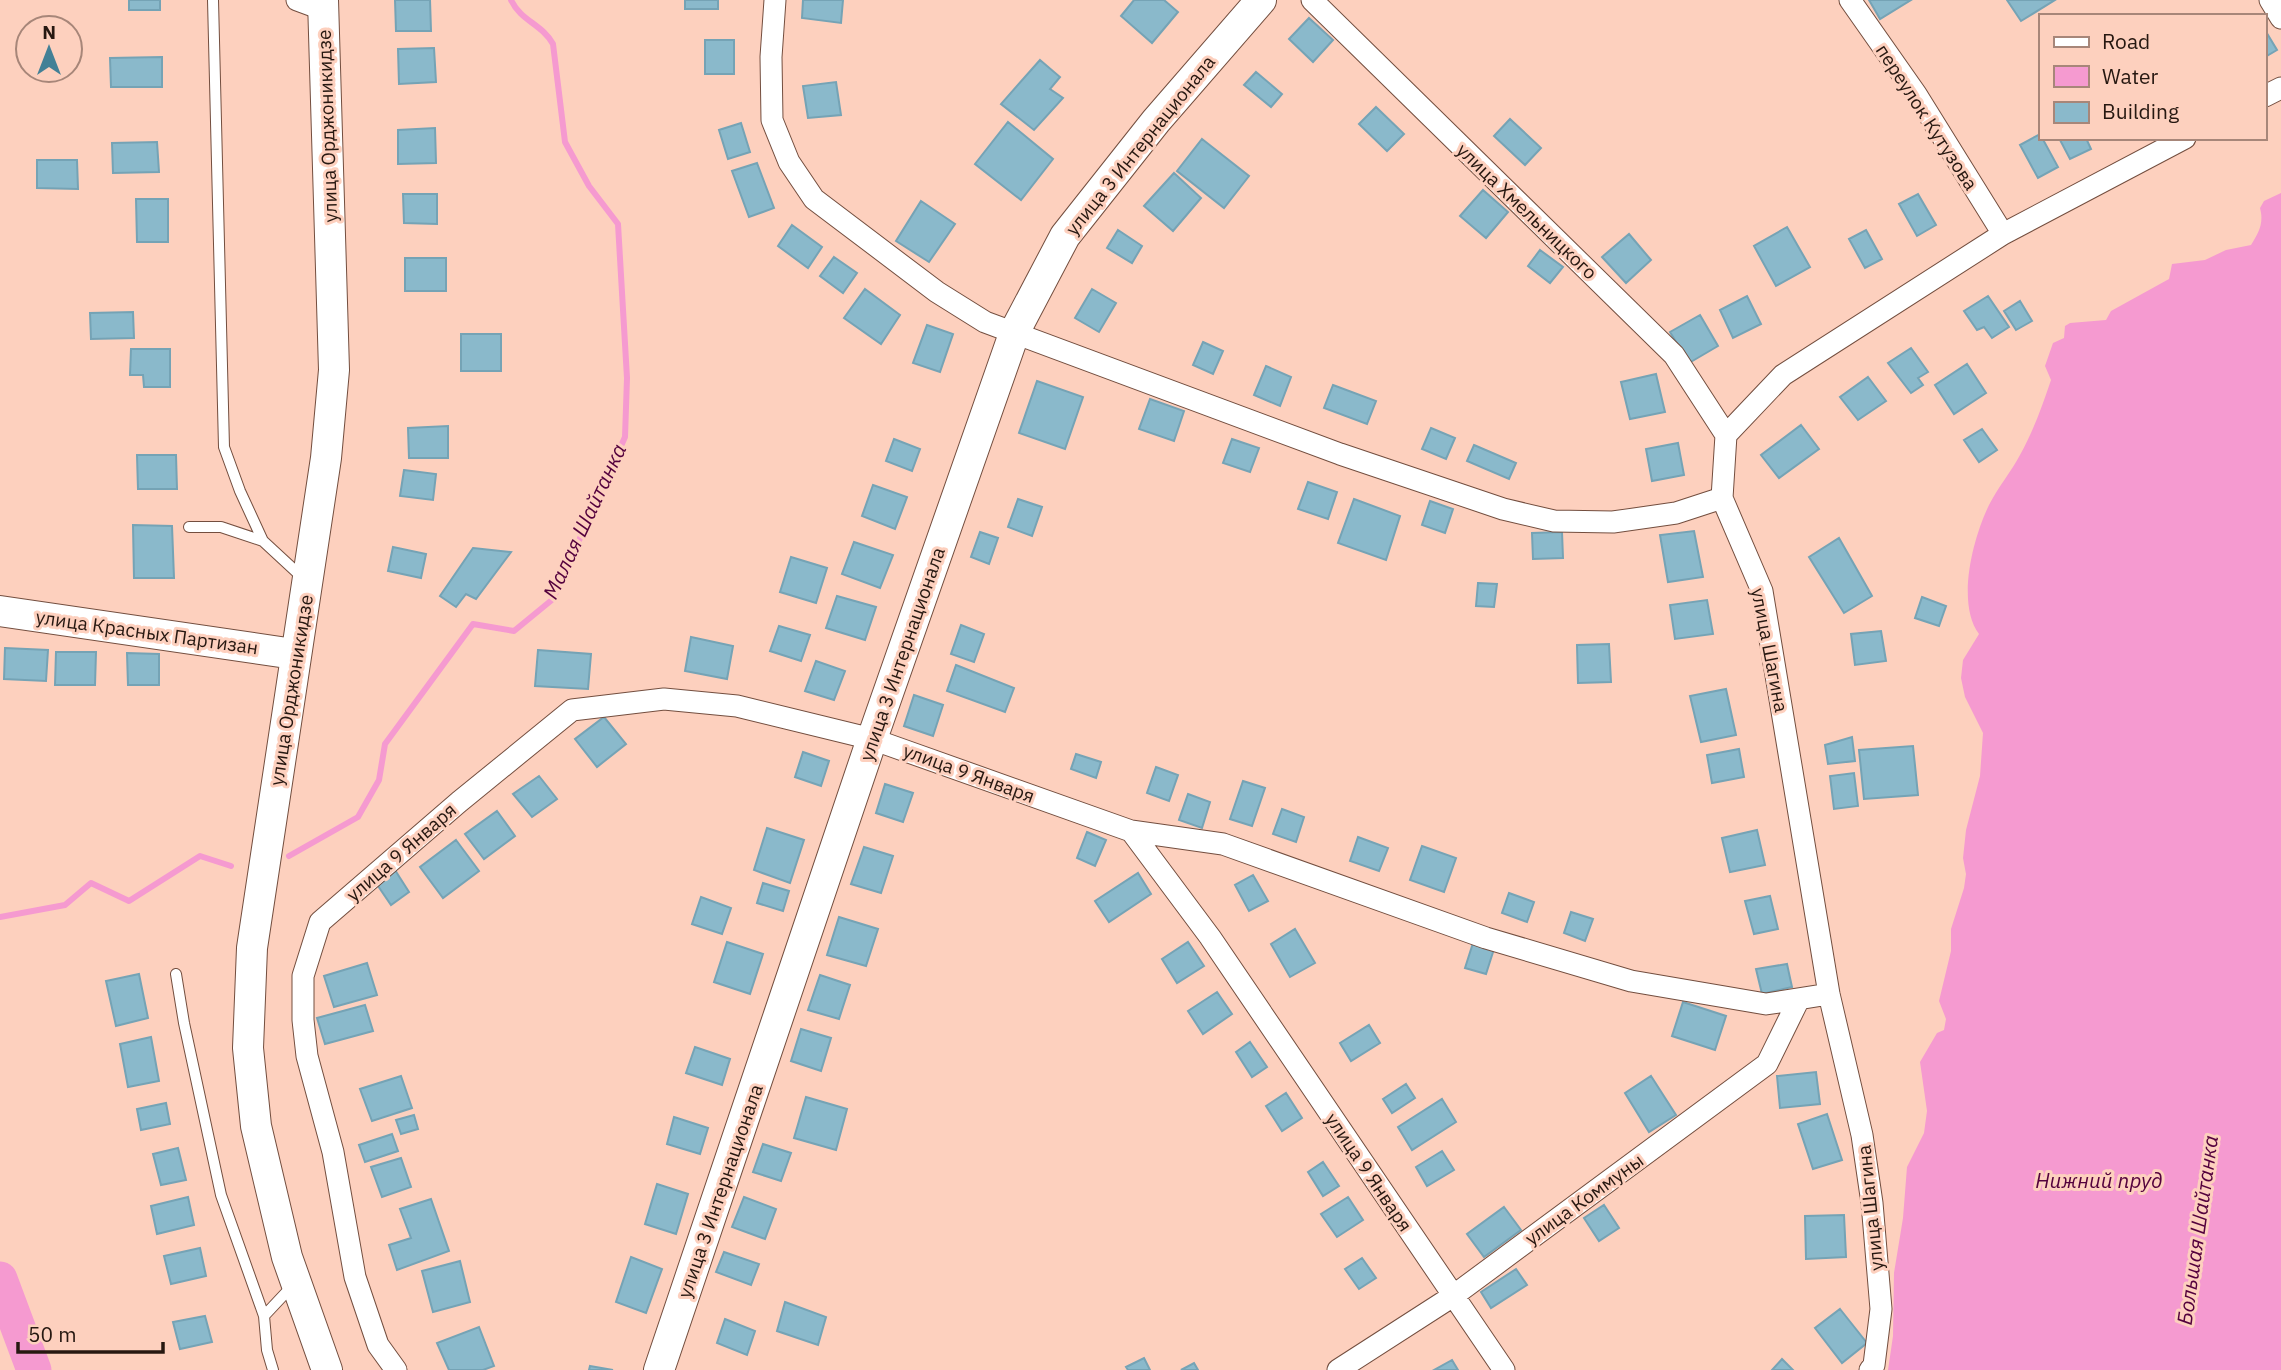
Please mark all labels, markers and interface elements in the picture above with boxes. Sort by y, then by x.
north arrow [14,14,84,84]
legend [2039,14,2267,140]
text: N [42,20,56,44]
text: Road [2102,27,2150,55]
street label: улица Орджоникидзе [312,29,342,223]
street label: переулок Кутузова [1871,39,1983,195]
street label: улица 3 Интернационала [1060,50,1220,240]
text: Water [2102,62,2159,90]
text: Building [2102,97,2179,125]
street label: улица Хмельницкого [1452,138,1602,284]
water label: Малая Шайтанка [536,439,632,603]
street label: улица 3 Интернационала [854,544,950,764]
street label: улица Шагина [1746,586,1794,714]
street label: улица Орджоникидзе [264,593,318,787]
street label: улица Красных Партизан [34,604,260,660]
street label: улица 9 Января [900,738,1038,808]
street label: улица 9 Января [341,798,461,906]
street label: улица 3 Интернационала [672,1081,768,1301]
street label: улица 9 Января [1320,1108,1418,1236]
water label: Большая Шайтанка [2170,1133,2224,1327]
street label: улица Шагина [1851,1144,1889,1272]
street label: улица Коммуны [1520,1148,1648,1250]
water label: Нижний пруд [2035,1166,2163,1194]
scale bar [18,1310,163,1354]
text: 50 m [28,1320,77,1348]

